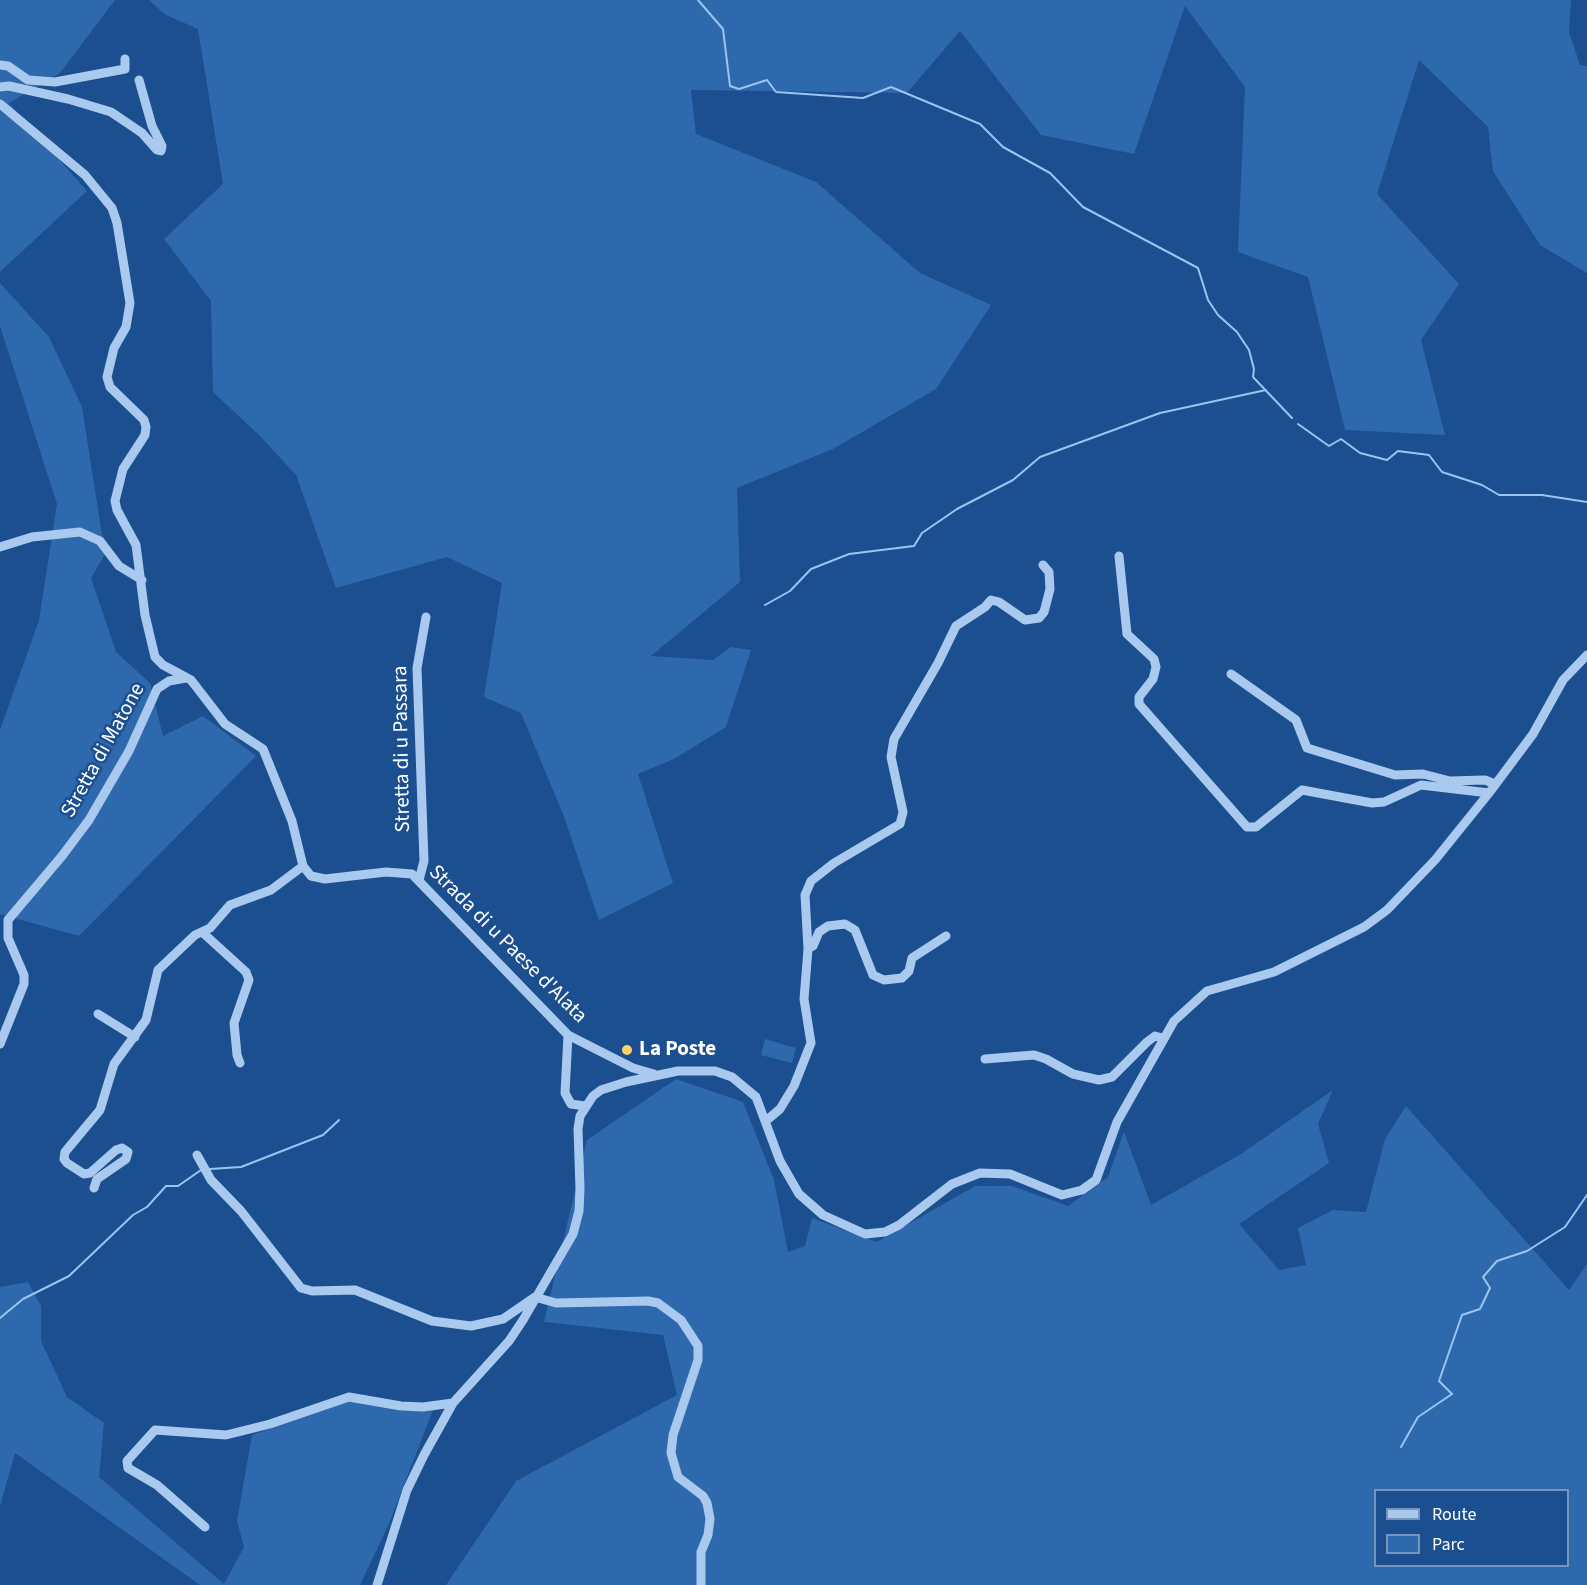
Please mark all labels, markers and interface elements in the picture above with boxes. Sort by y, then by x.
street label: Stretta di u Passara [389,665,417,833]
street label: Stretta di Matone [57,679,151,823]
street label: Strada di u Paese d'Alata [423,861,591,1029]
place label: La Poste [639,1037,716,1063]
marker: La Poste [620,1043,634,1057]
legend [1374,1489,1569,1567]
text: Route [1432,1502,1476,1527]
text: Parc [1432,1532,1465,1557]

